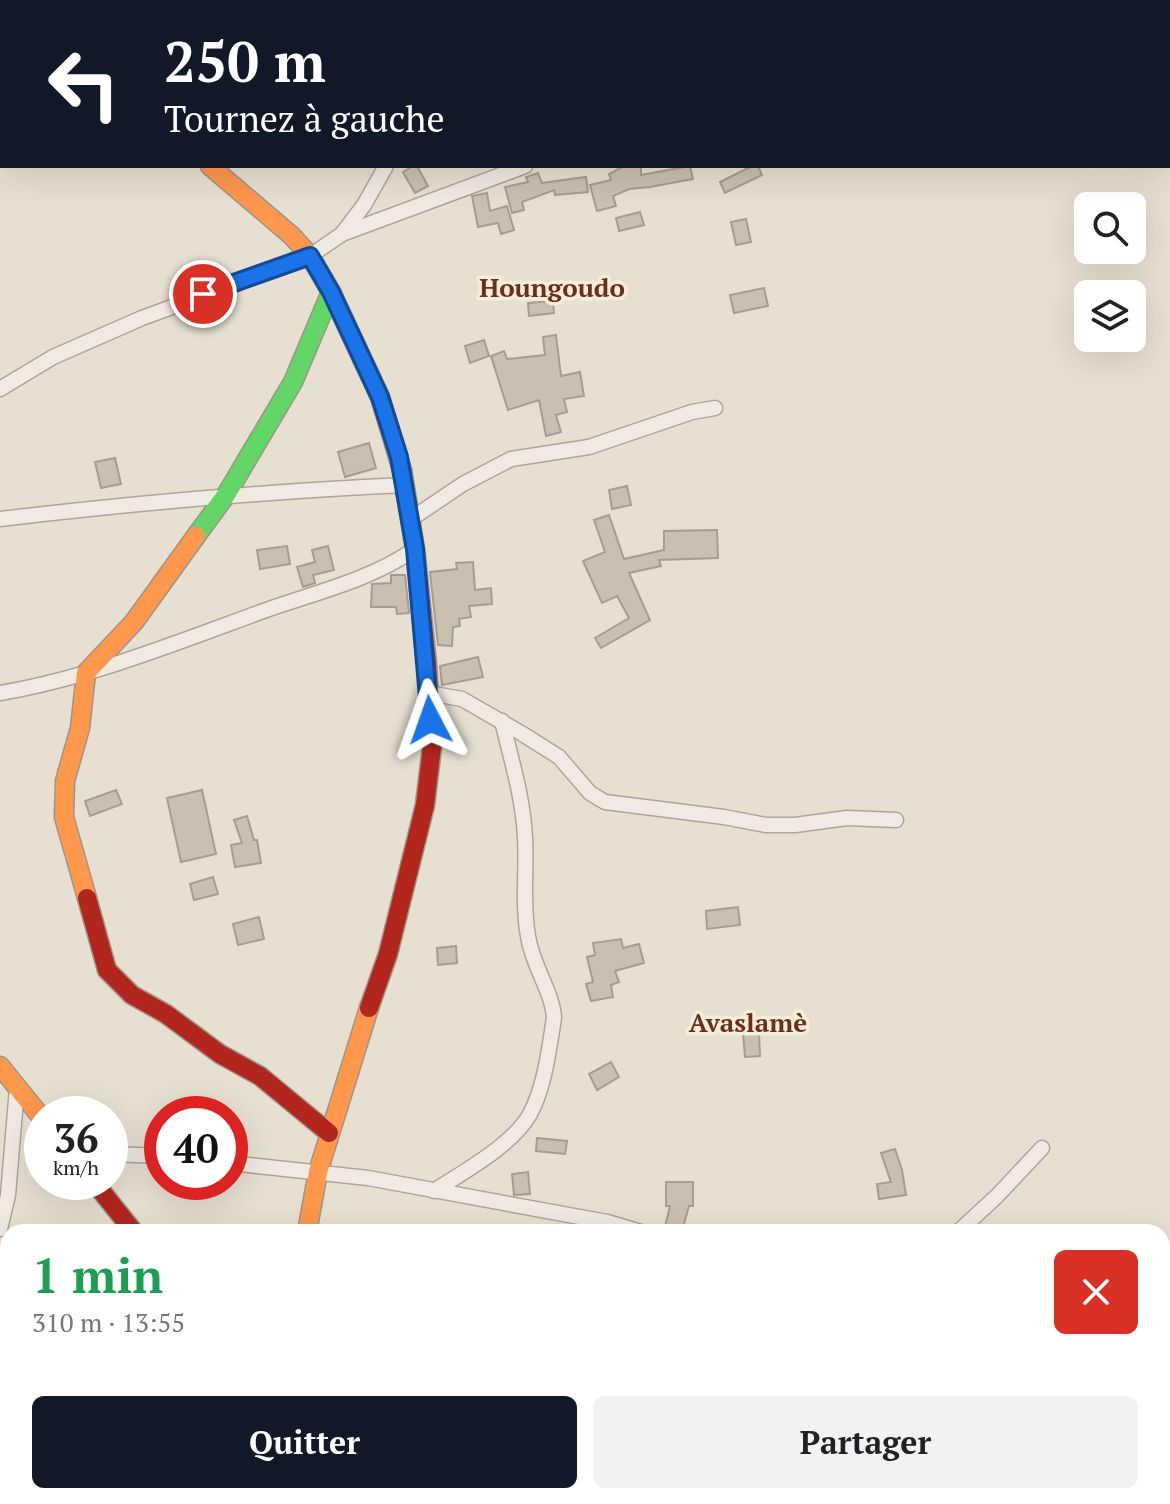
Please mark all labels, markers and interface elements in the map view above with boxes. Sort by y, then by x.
text: 250 m [164,24,326,98]
icon: left [32,32,136,136]
text: Tournez à gauche [164,95,445,142]
map controls [1074,192,1146,352]
button: search [1074,192,1146,264]
pin [169,260,237,328]
district label: Houngoudo [479,270,625,304]
icon: arrive [181,272,225,316]
button: layers [1074,280,1146,352]
position arrow [388,678,472,762]
district label: Avaslamè [689,1005,807,1039]
speed limit sign: 40 [144,1096,248,1200]
text: 36 [53,1111,99,1164]
text: km/h [53,1154,99,1181]
text: 1 min [32,1243,163,1307]
button: close [1054,1250,1138,1334]
text: 310 m · 13:55 [32,1305,185,1339]
button: Quitter [32,1396,577,1488]
button: Partager [593,1396,1138,1488]

